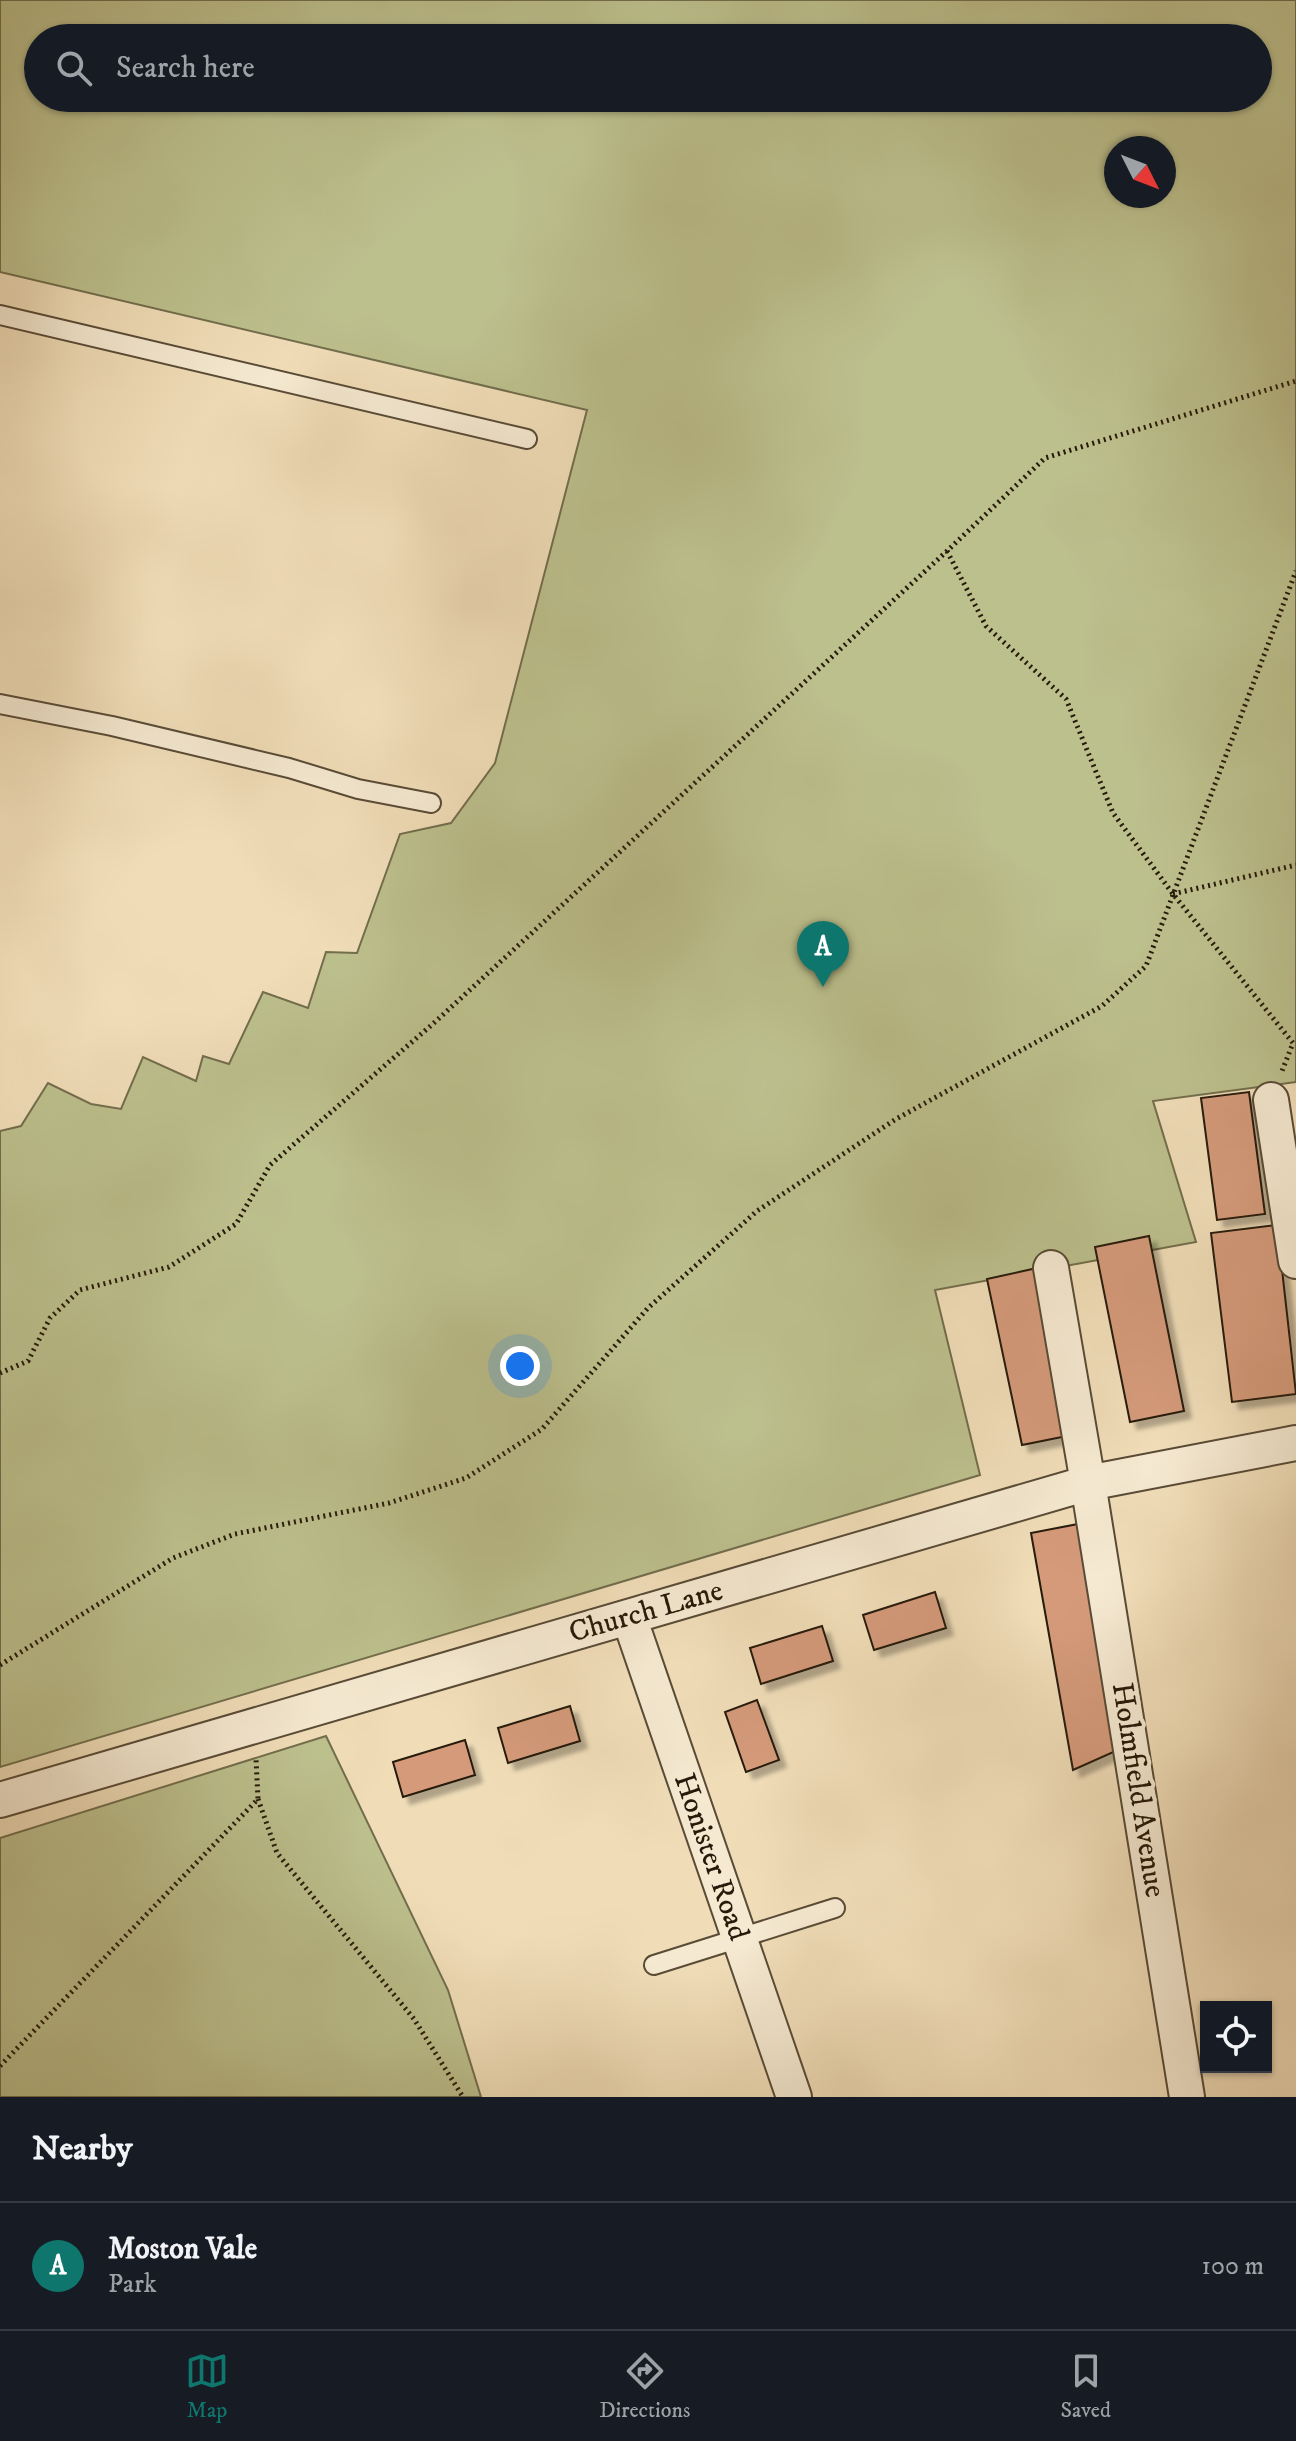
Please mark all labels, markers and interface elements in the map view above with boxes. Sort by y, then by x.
search box [24,24,1272,112]
icon: search [52,46,96,90]
text: Search here [116,50,255,87]
north arrow [1104,136,1176,208]
pin: A [797,921,849,987]
your location [500,1346,540,1386]
street label: Church Lane [565,1572,727,1652]
street label: Holmfield Avenue [1103,1680,1173,1900]
street label: Honister Road [665,1768,757,1946]
map controls [1200,2001,1272,2073]
button: locate [1200,2001,1272,2073]
text: Nearby [32,2128,133,2170]
text: Moston Vale [108,2231,257,2268]
text: A [50,2250,66,2283]
text: 100 m [1201,2250,1264,2283]
text: Park [108,2268,157,2301]
tab: Map [185,2349,229,2424]
tab: Directions [599,2349,690,2424]
tab: Saved [1060,2349,1111,2424]

